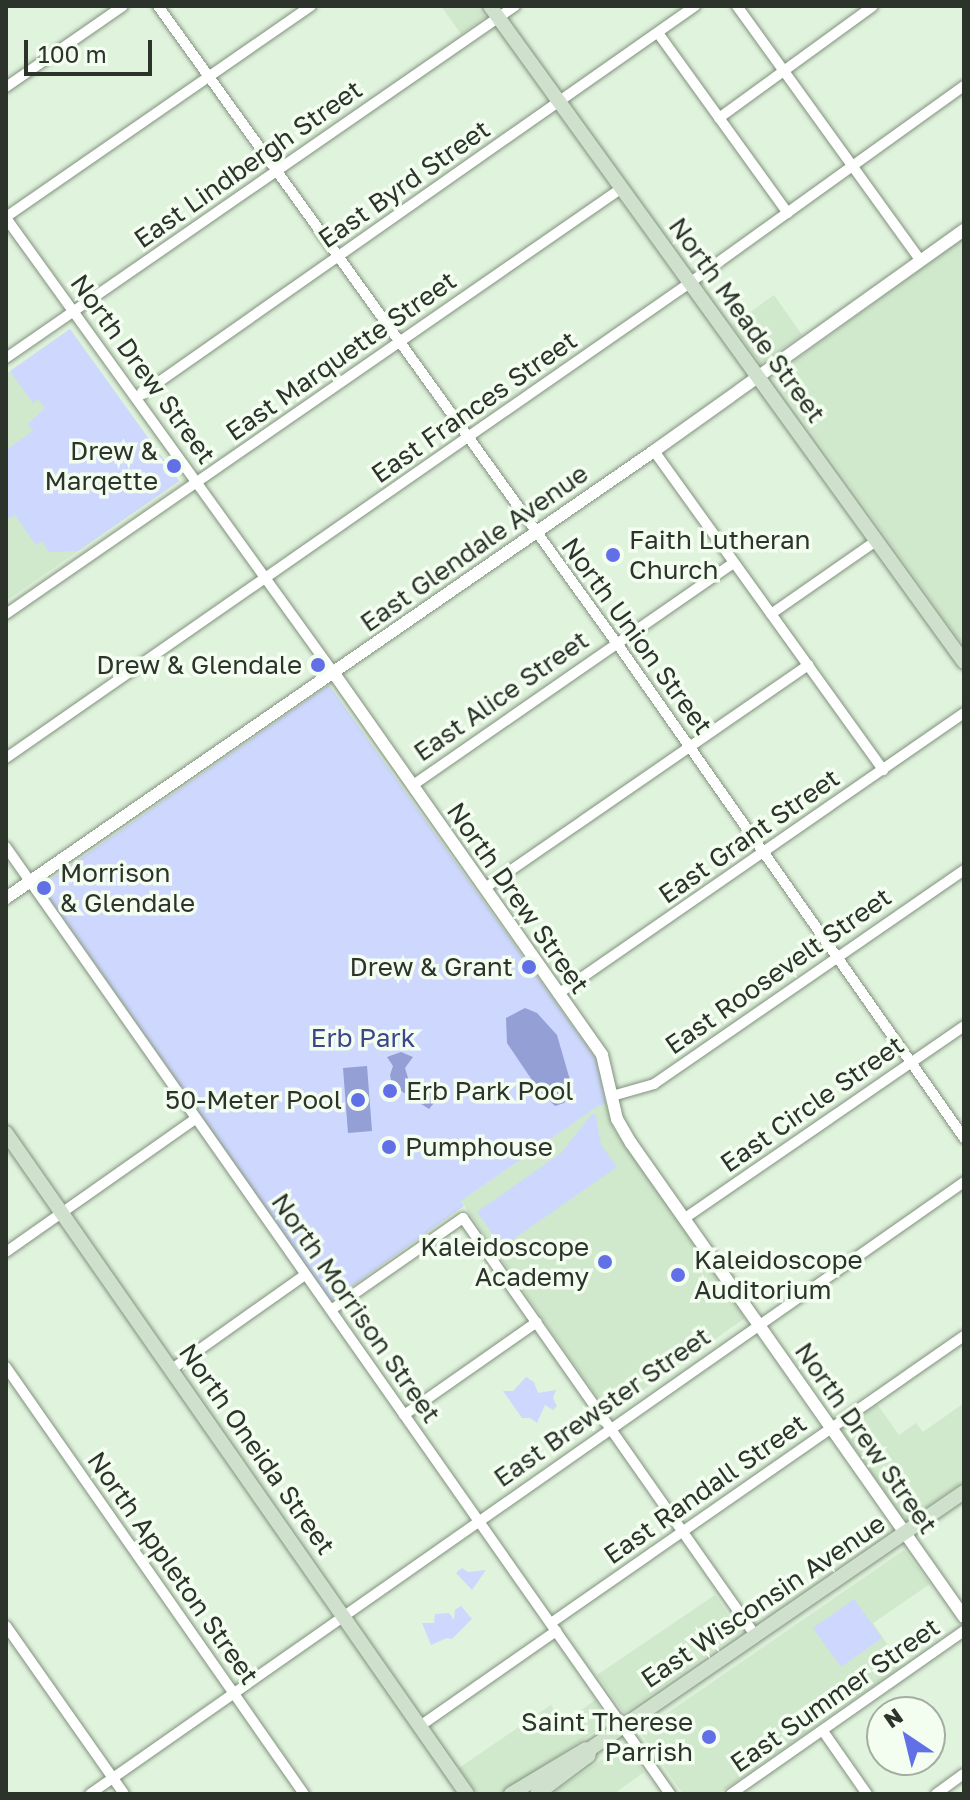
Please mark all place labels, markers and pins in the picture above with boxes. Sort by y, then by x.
place label: Drew & Marqette [44,435,158,496]
marker: Drew & Marqette [165,457,183,475]
place label: Faith Lutheran Church [629,524,811,586]
marker: Faith Lutheran Church [604,546,622,564]
place label: Drew & Glendale [96,649,302,681]
marker: Drew & Glendale [309,656,327,674]
place label: Morrison & Glendale [60,857,195,918]
marker: Morrison & Glendale [35,879,53,897]
place label: Drew & Grant [350,951,513,983]
marker: Drew & Grant [520,958,538,976]
place label: Erb Park Pool [406,1075,574,1107]
marker: Erb Park Pool [381,1082,399,1100]
place label: 50-Meter Pool [165,1084,342,1116]
marker: 50-Meter Pool [349,1091,367,1109]
place label: Pumphouse [405,1131,553,1163]
marker: Pumphouse [380,1138,398,1156]
place label: Kaleidoscope Academy [420,1231,589,1292]
place label: Kaleidoscope Auditorium [694,1244,863,1306]
marker: Kaleidoscope Academy [596,1253,614,1271]
marker: Kaleidoscope Auditorium [669,1266,687,1284]
place label: Saint Therese Parrish [521,1706,693,1768]
marker: Saint Therese Parrish [700,1728,718,1746]

